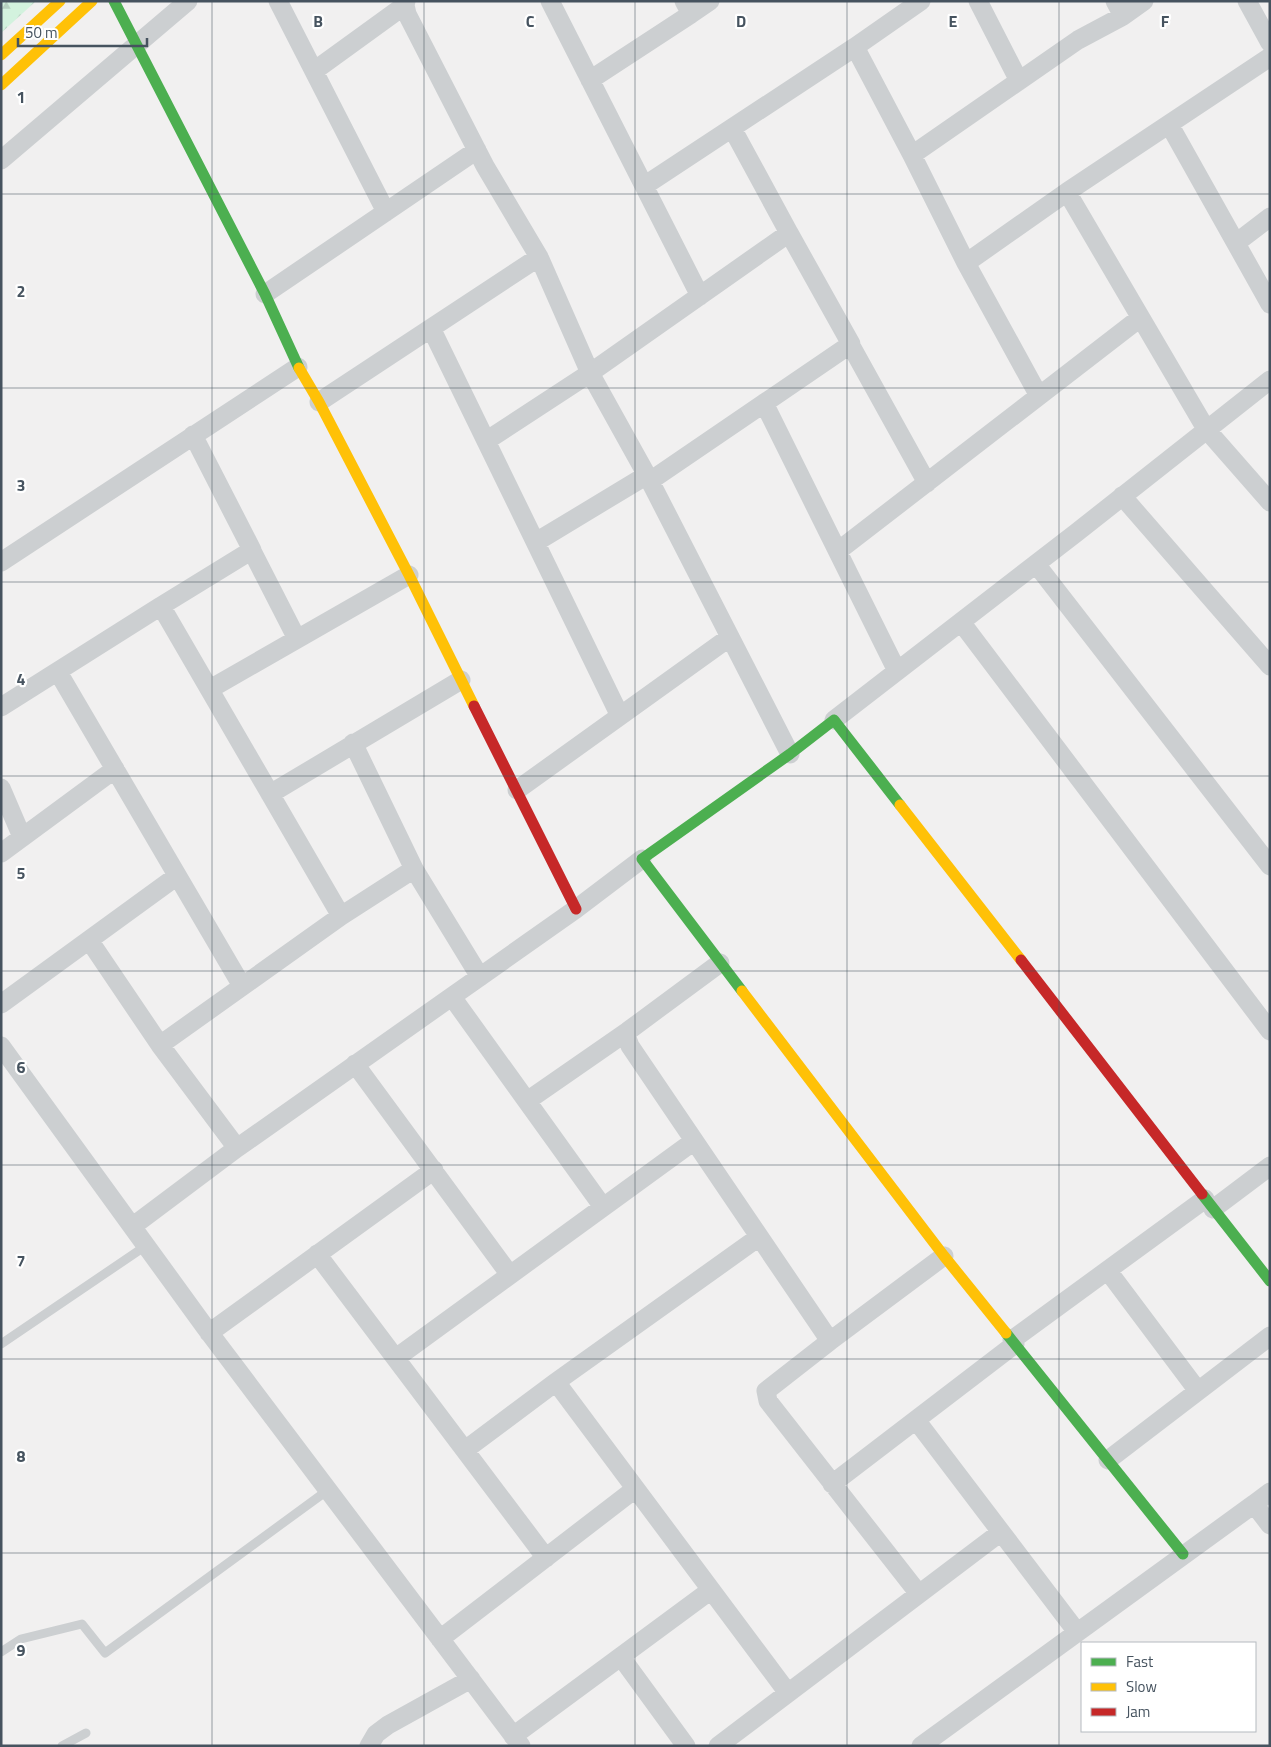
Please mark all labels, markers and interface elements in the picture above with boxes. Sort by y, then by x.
text: B [313,9,323,33]
text: C [526,9,535,33]
text: D [736,9,746,33]
text: E [949,9,958,33]
text: F [1161,9,1170,33]
scale bar [18,15,146,47]
text: 50 m [25,21,58,44]
text: 1 [17,85,25,109]
text: 2 [17,279,25,303]
text: 3 [17,473,25,497]
text: 4 [17,667,26,691]
text: 5 [17,861,26,885]
text: 6 [17,1055,26,1079]
text: 7 [17,1249,25,1273]
text: 8 [17,1444,26,1468]
text: 9 [17,1638,26,1662]
legend [1081,1642,1256,1732]
text: Fast [1126,1650,1154,1673]
text: Slow [1126,1675,1157,1698]
text: Jam [1126,1700,1150,1723]

